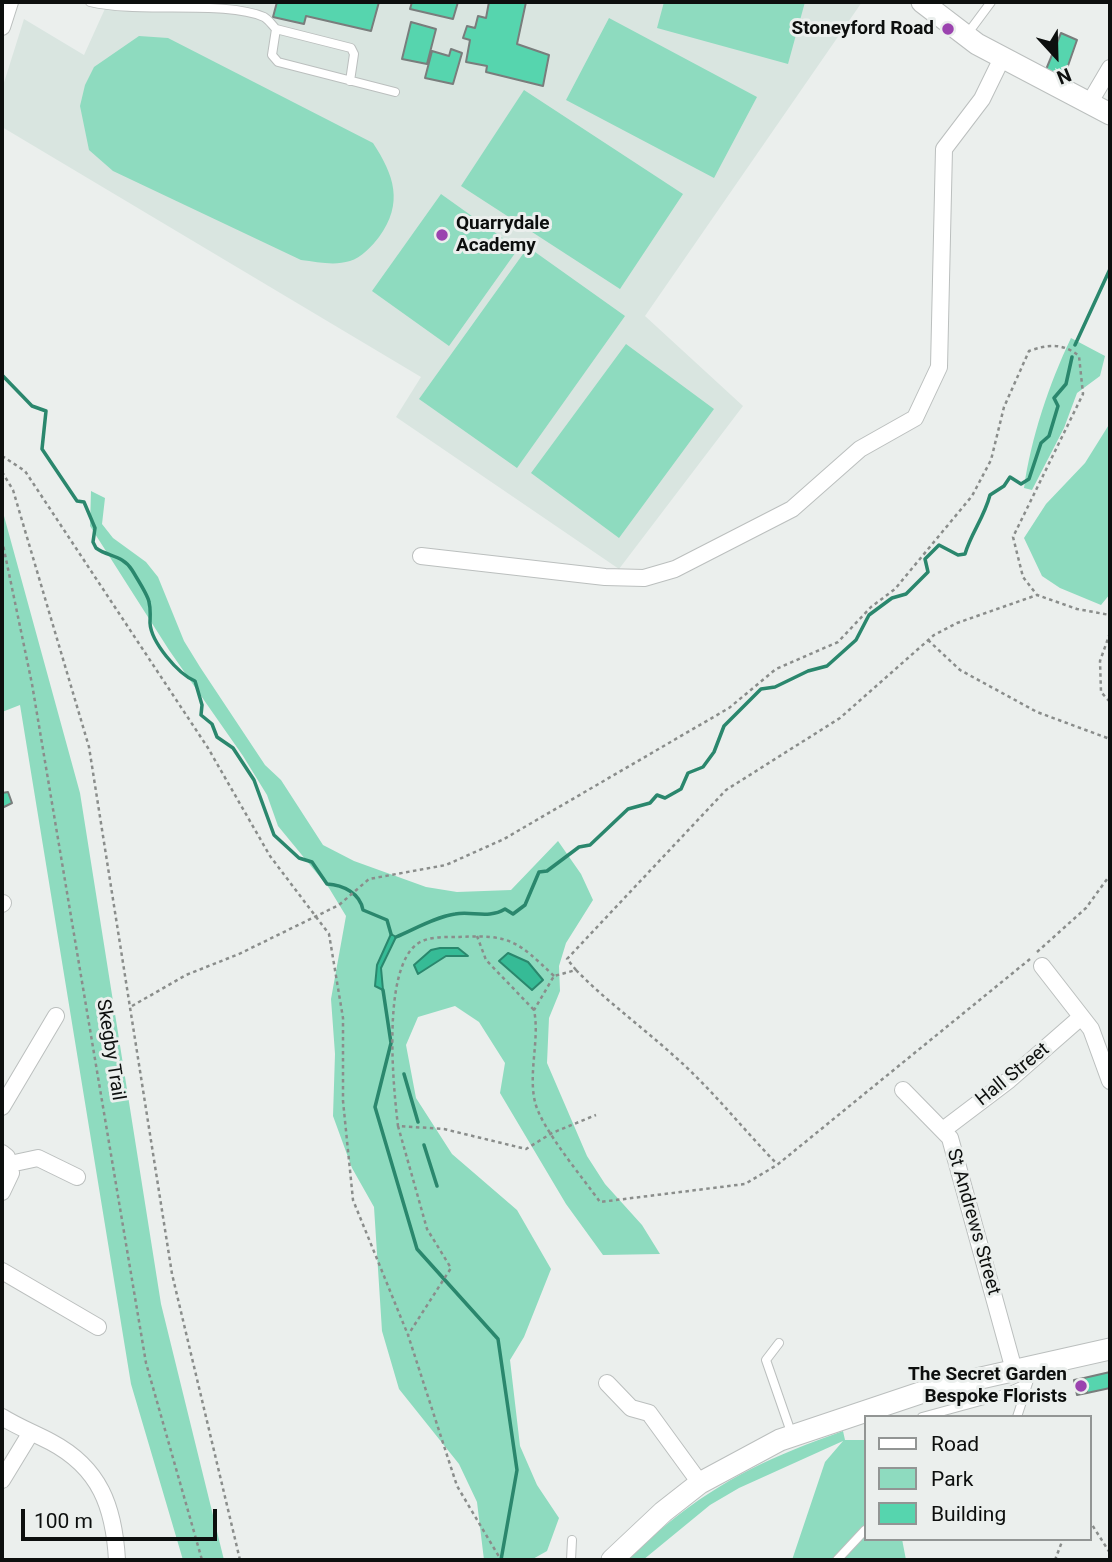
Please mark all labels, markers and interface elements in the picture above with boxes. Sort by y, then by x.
place label: Stoneyford Road [791,18,934,40]
marker: Stoneyford Road [940,21,956,37]
north arrow [1021,21,1091,91]
text: N [1054,63,1075,89]
place label: Quarrydale Academy [456,213,550,257]
marker: Quarrydale Academy [434,227,450,243]
street label: Skegby Trail [91,998,129,1102]
street label: Hall Street [972,1038,1054,1112]
street label: St Andrews Street [941,1146,1005,1298]
place label: The Secret Garden Bespoke Florists [908,1364,1067,1408]
marker: The Secret Garden Bespoke Florists [1073,1378,1089,1394]
legend [864,1415,1091,1541]
text: Road [931,1432,979,1456]
text: Park [931,1467,973,1491]
scale bar [24,1496,220,1540]
text: Building [931,1502,1006,1526]
text: 100 m [34,1509,93,1533]

